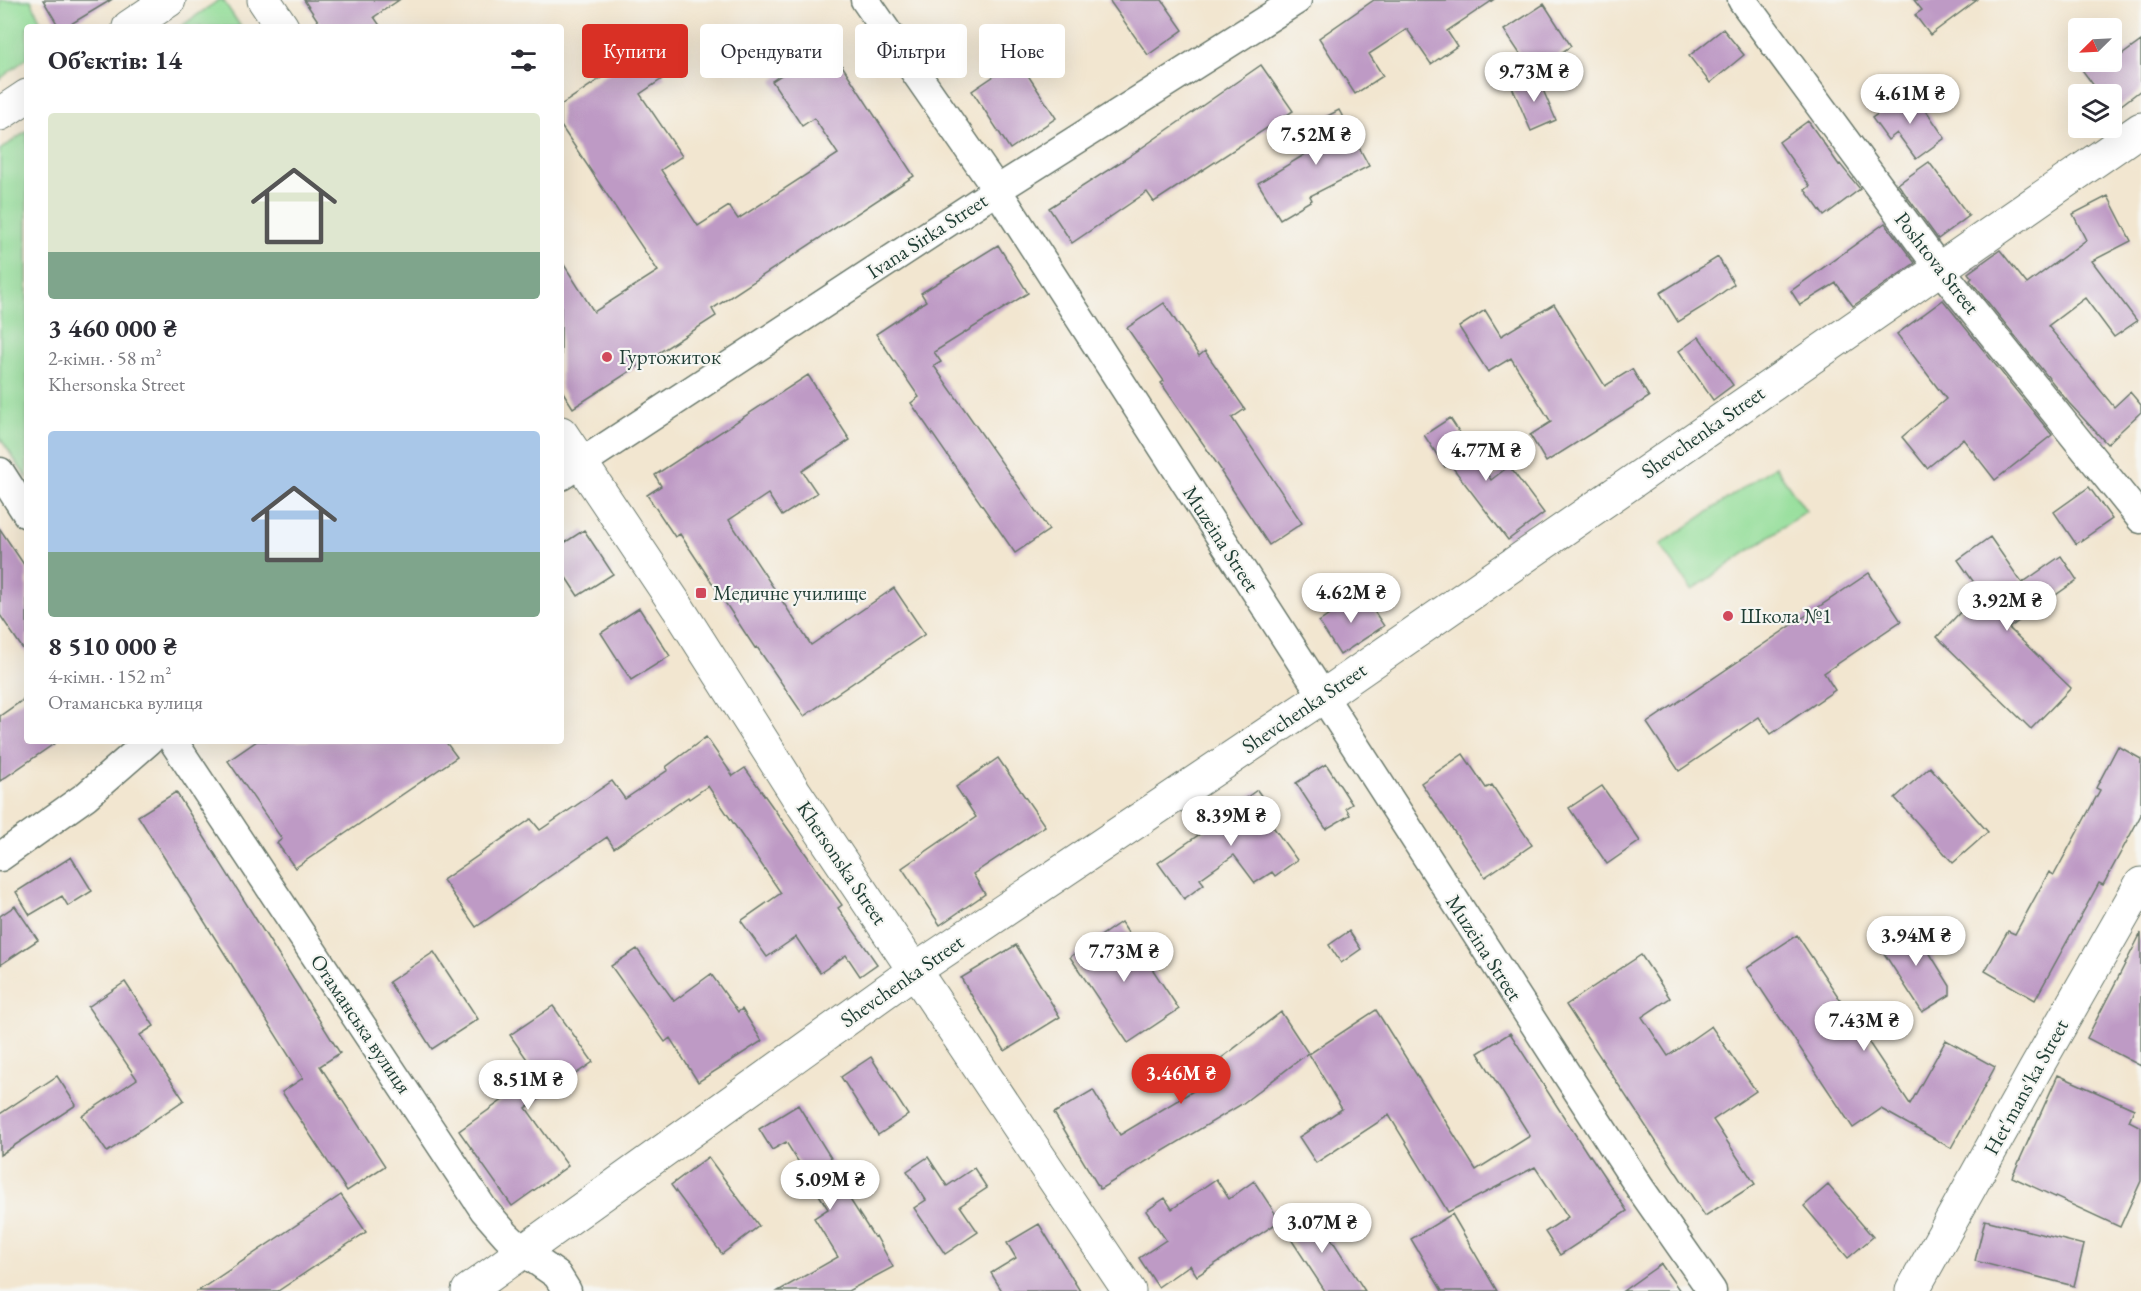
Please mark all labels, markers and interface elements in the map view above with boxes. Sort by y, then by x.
north arrow [2068,18,2122,72]
map controls [2068,18,2122,138]
chip: Купити [582,24,688,78]
chip: Орендувати [700,24,843,78]
chip: Фільтри [855,24,967,78]
chip: Нове [979,24,1065,78]
text: Об’єктів: 14 [48,43,182,77]
icon: filters [507,44,540,77]
pin: 9.73M ₴ [1479,52,1589,103]
text: 9.73M ₴ [1499,58,1569,84]
pin: 4.61M ₴ [1855,74,1965,125]
text: 4.61M ₴ [1875,80,1945,106]
button: layers [2068,84,2122,138]
pin: 7.52M ₴ [1261,115,1371,166]
text: 7.52M ₴ [1281,121,1351,147]
icon: home [240,152,348,260]
street label: Ivana Sirka Street [861,186,993,285]
street label: Poshtova Street [1889,206,1986,320]
text: 3 460 000 ₴ [48,311,177,345]
place label: Гуртожиток [619,343,721,370]
text: 2-кімн. · 58 m² [48,345,162,371]
marker: Гуртожиток [600,350,614,364]
text: Khersonska Street [48,371,185,397]
street label: Shevchenka Street [1636,379,1770,484]
pin: 4.77M ₴ [1431,431,1541,482]
text: 4.77M ₴ [1451,437,1521,463]
icon: home [240,470,348,578]
street label: Muzeina Street [1177,481,1266,597]
pin: 4.62M ₴ [1296,573,1406,624]
place label: Медичне училище [713,579,867,606]
text: 4.62M ₴ [1316,579,1386,605]
pin: 3.92M ₴ [1952,581,2062,632]
marker: Медичне училище [694,586,708,600]
text: 3.92M ₴ [1972,587,2042,613]
place label: Школа №1 [1740,602,1832,629]
marker: Школа №1 [1721,609,1735,623]
text: 8 510 000 ₴ [48,629,177,663]
street label: Shevchenka Street [1236,656,1372,759]
text: 4-кімн. · 152 m² [48,663,171,689]
text: Отаманська вулиця [48,689,203,715]
street label: Khersonska Street [791,796,894,930]
pin: 8.39M ₴ [1176,796,1286,847]
text: 8.39M ₴ [1196,802,1266,828]
street label: Muzeina Street [1440,890,1529,1006]
pin: 3.94M ₴ [1861,916,1971,967]
text: 3.94M ₴ [1881,922,1951,948]
street label: Shevchenka Street [835,928,969,1033]
pin: 7.73M ₴ [1069,932,1179,983]
text: 7.73M ₴ [1089,938,1159,964]
street label: Отаманська вулиця [305,949,418,1099]
pin: 7.43M ₴ [1809,1001,1919,1052]
text: 7.43M ₴ [1829,1007,1899,1033]
street label: Het'mans'ka Street [1977,1014,2074,1159]
pin: 3.46M ₴ [1126,1054,1236,1105]
pin: 8.51M ₴ [473,1060,583,1111]
text: 3.46M ₴ [1146,1060,1216,1086]
text: 8.51M ₴ [493,1066,563,1092]
pin: 5.09M ₴ [775,1160,885,1211]
text: 5.09M ₴ [795,1166,865,1192]
pin: 3.07M ₴ [1267,1203,1377,1254]
text: 3.07M ₴ [1287,1209,1357,1235]

